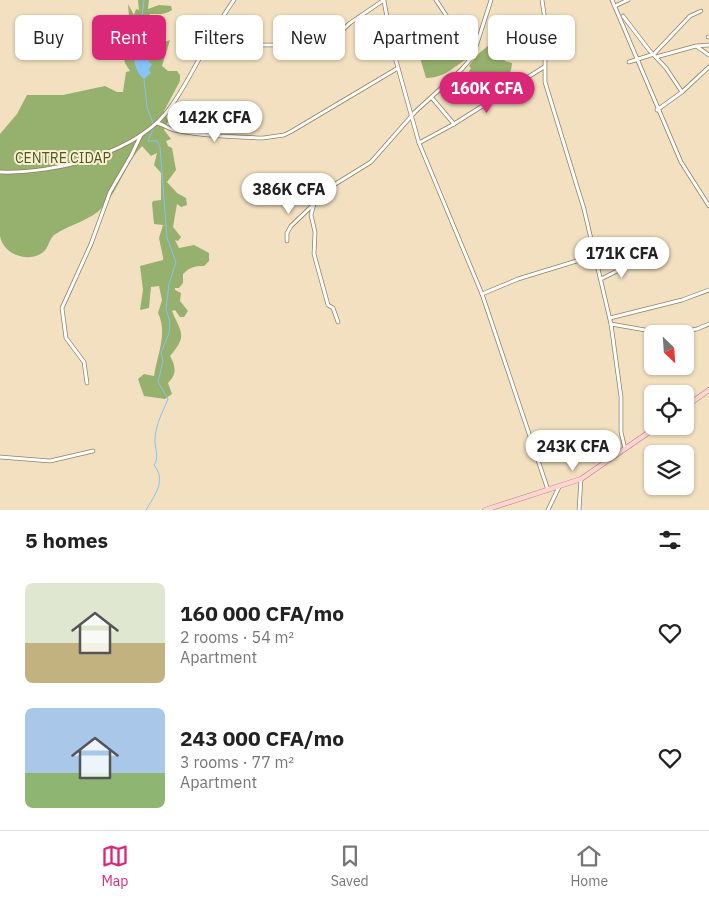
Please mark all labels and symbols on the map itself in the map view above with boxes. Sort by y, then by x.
pin: 160K CFA [435,72,539,114]
pin: 142K CFA [163,100,267,143]
park label: CENTRE CIDAP [15,149,111,167]
pin: 386K CFA [237,172,341,215]
pin: 171K CFA [570,236,674,279]
north arrow [644,325,694,375]
pin: 243K CFA [521,430,625,472]

